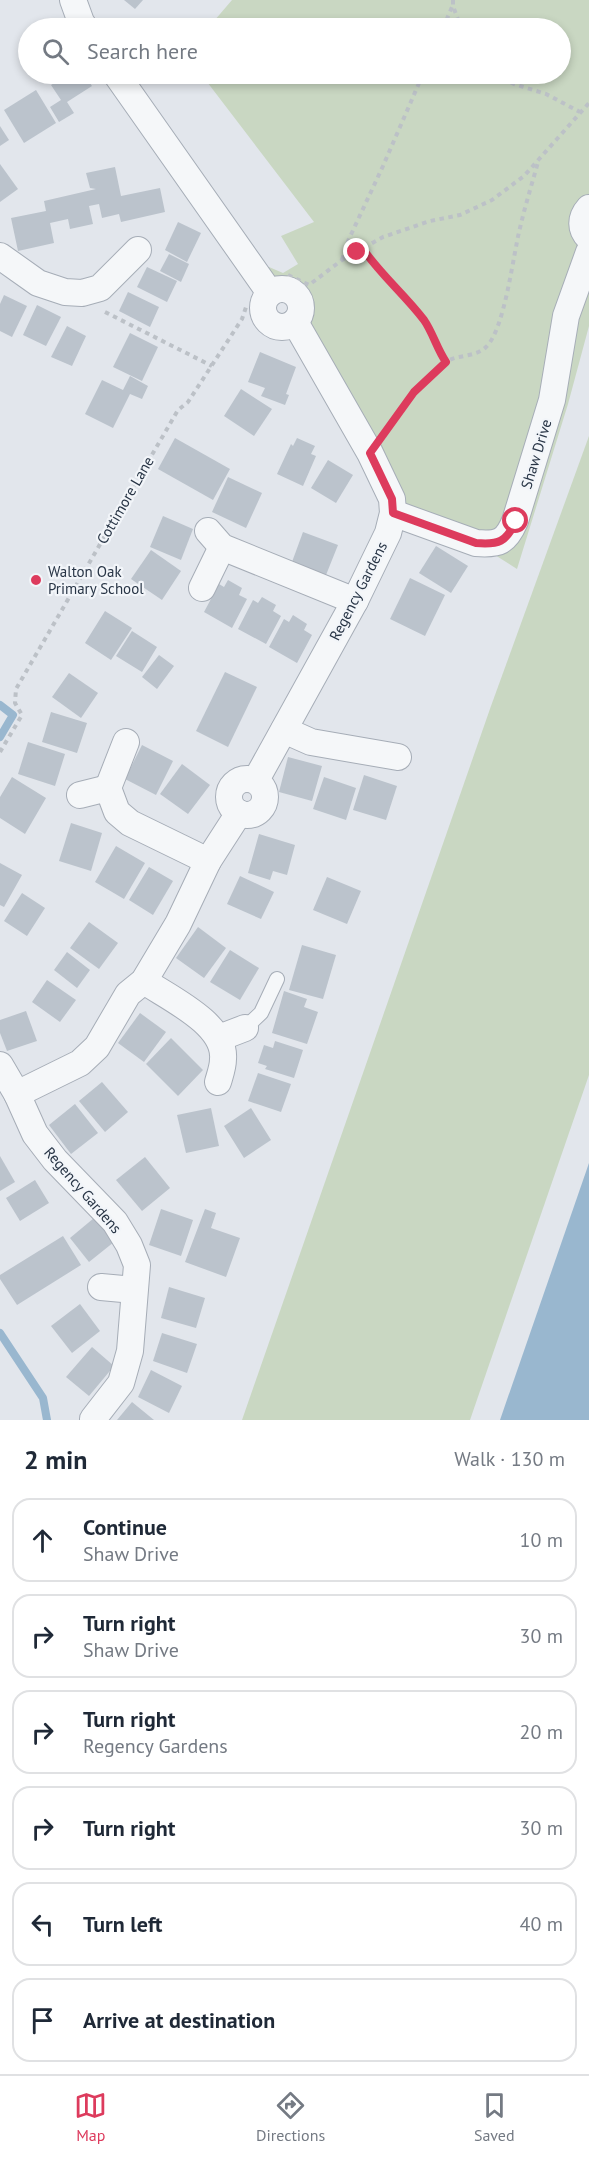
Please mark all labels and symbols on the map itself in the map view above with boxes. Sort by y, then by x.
route end [343,238,369,264]
street label: Shaw Drive [516,417,556,491]
street label: Cottimore Lane [92,453,158,547]
route start [502,507,528,533]
street label: Regency Gardens [325,538,391,644]
place label: Walton Oak Primary School [48,562,144,598]
marker: Walton Oak Primary School [29,573,43,587]
street label: Regency Gardens [40,1143,126,1237]

